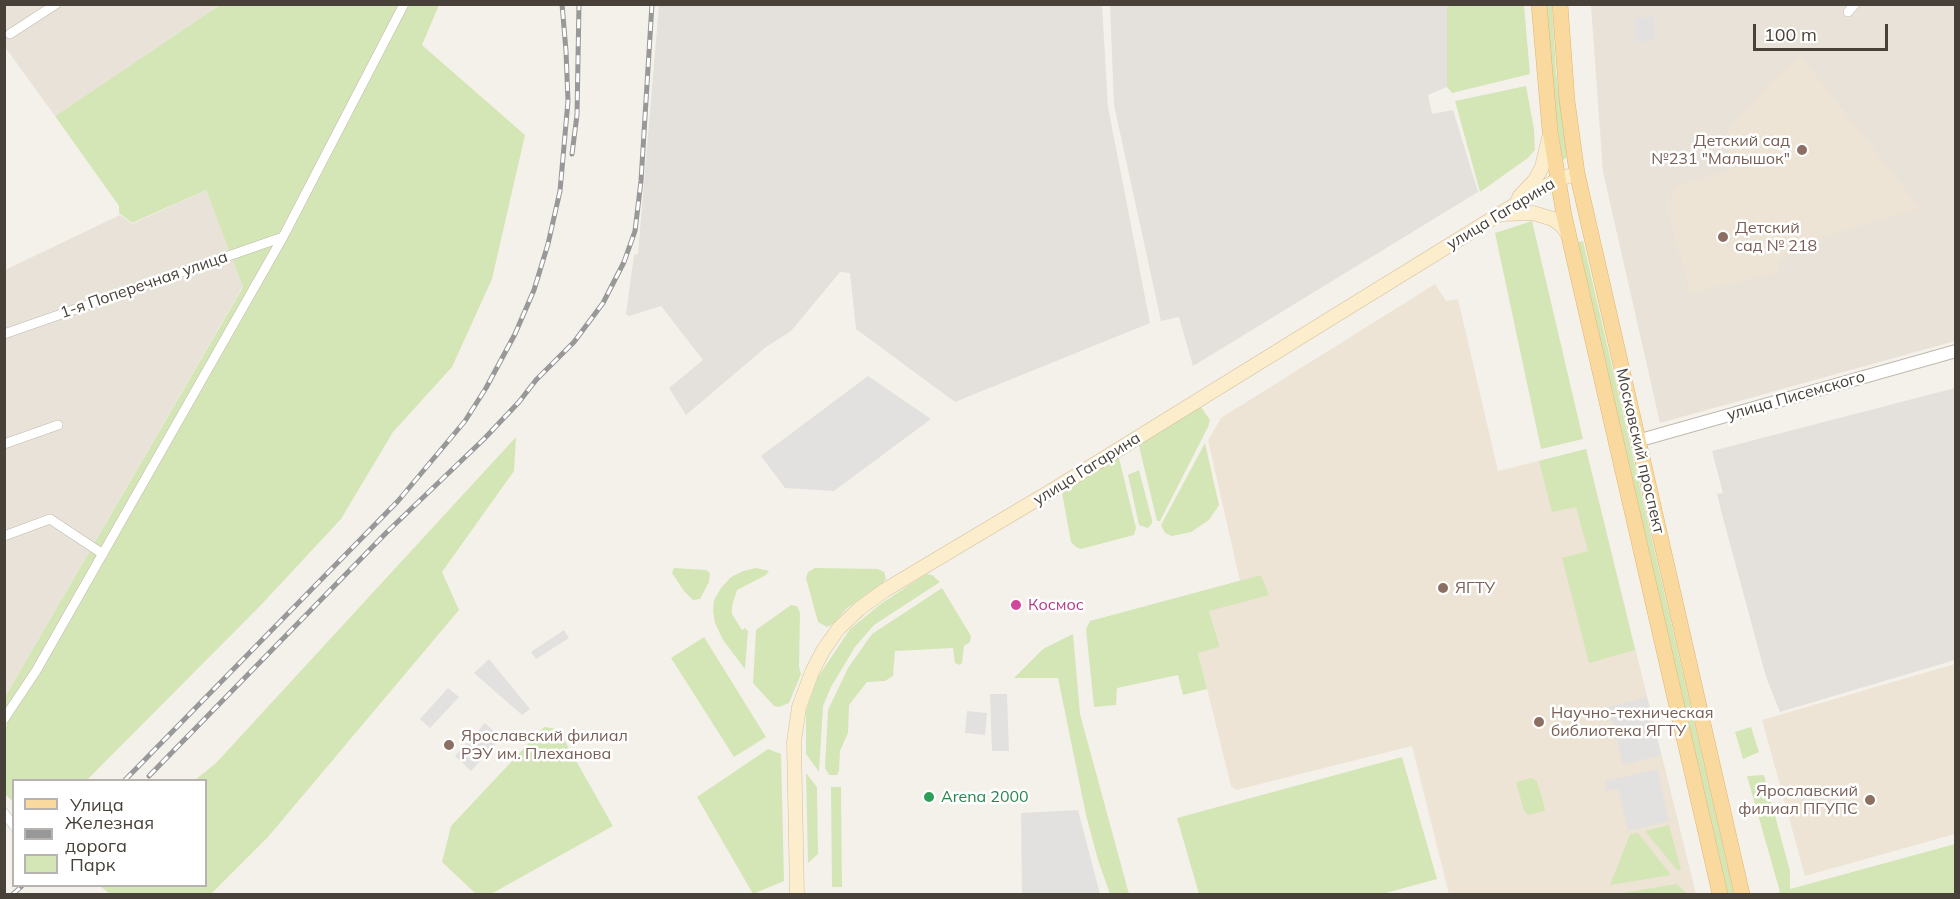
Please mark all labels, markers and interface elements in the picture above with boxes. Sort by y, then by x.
scale bar [1756,12,1891,50]
text: 100 m [1764,23,1817,46]
place label: Детский сад №231 "Малышок" [1651,131,1790,169]
marker: Детский сад №231 "Малышок" [1795,143,1809,157]
street label: улица Гагарина [1443,174,1559,254]
place label: Детский сад № 218 [1735,218,1817,256]
marker: Детский сад № 218 [1716,230,1730,244]
street label: 1-я Поперечная улица [58,247,230,323]
street label: Московский проспект [1612,367,1668,535]
street label: улица Писемского [1725,367,1867,425]
street label: улица Гагарина [1030,428,1144,510]
place label: ЯГТУ [1455,578,1495,598]
marker: ЯГТУ [1436,581,1450,595]
place label: Космос [1028,595,1084,615]
marker: Космос [1009,598,1023,612]
place label: Научно-техническая библиотека ЯГТУ [1551,703,1713,741]
marker: Научно-техническая библиотека ЯГТУ [1532,715,1546,729]
place label: Ярославский филиал РЭУ им. Плеханова [461,726,628,764]
marker: Ярославский филиал РЭУ им. Плеханова [442,738,456,752]
legend [12,779,207,887]
place label: Ярославский филиал ПГУПС [1738,781,1858,819]
place label: Arena 2000 [941,787,1029,807]
marker: Arena 2000 [922,790,936,804]
text: Улица [70,793,124,816]
marker: Ярославский филиал ПГУПС [1863,793,1877,807]
text: Железная дорога [65,811,154,857]
text: Парк [70,853,115,876]

